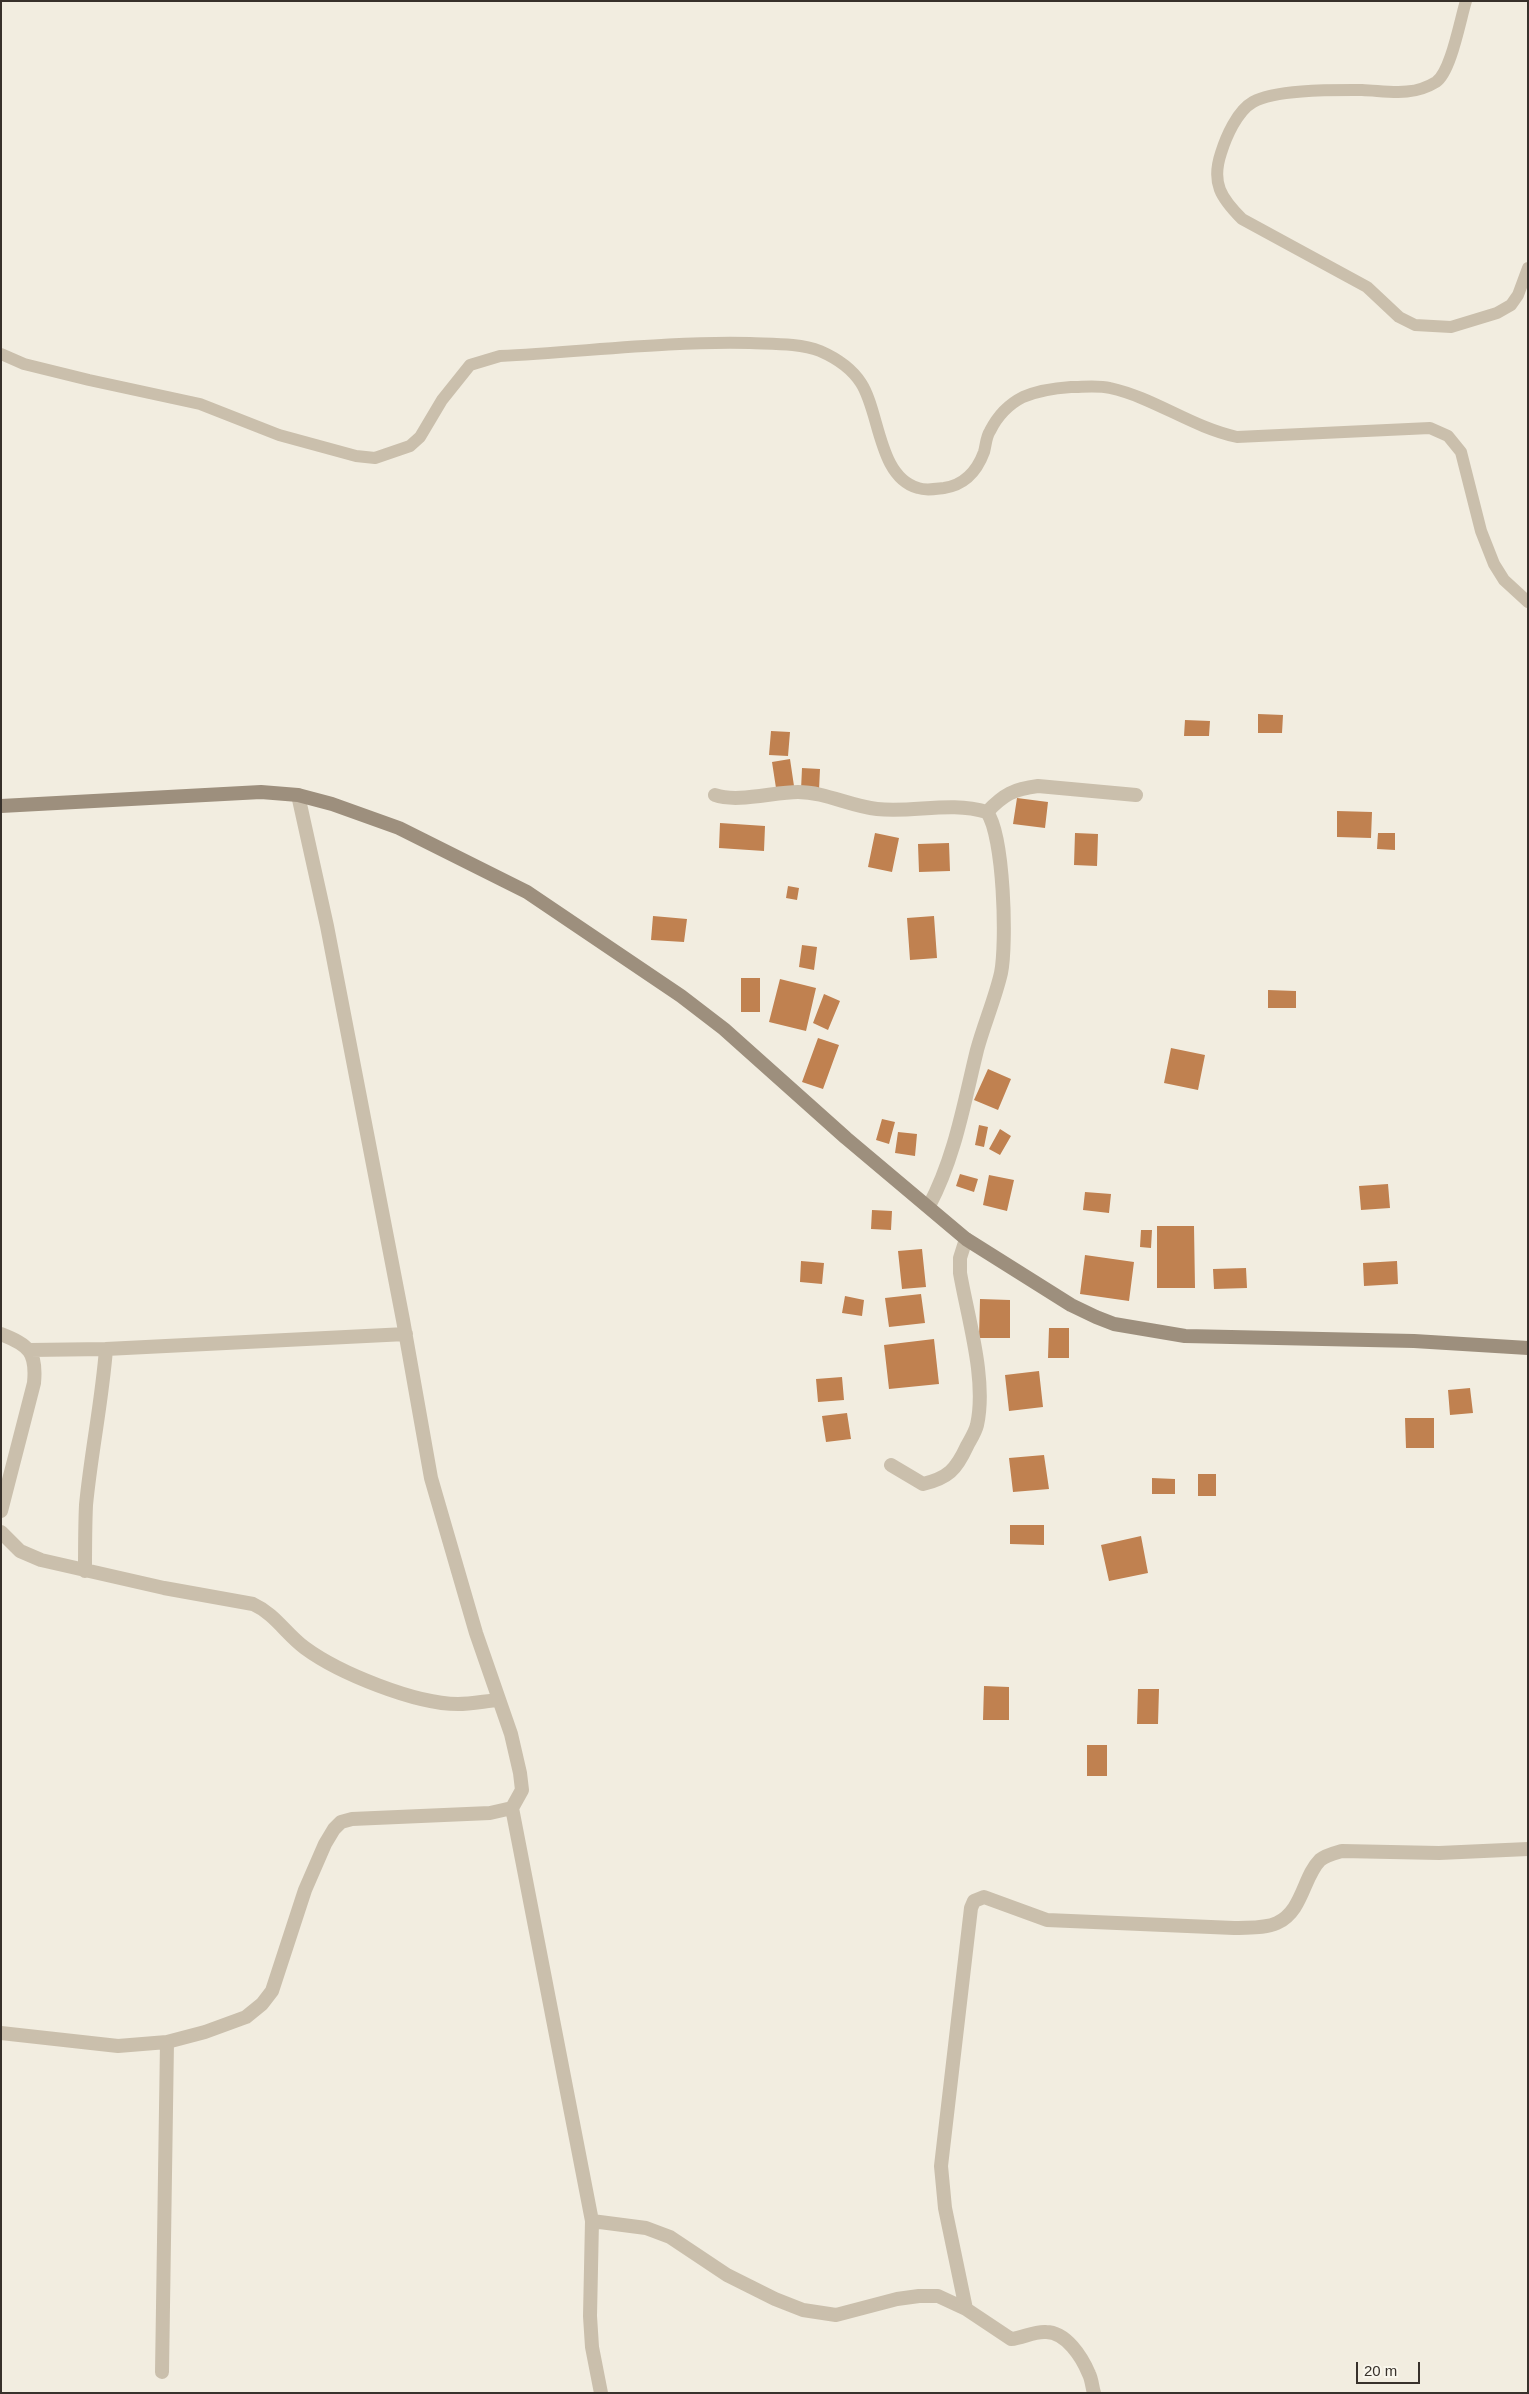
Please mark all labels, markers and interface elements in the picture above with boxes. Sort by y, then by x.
scale bar [1359,2352,1423,2384]
text: 20 m [1364,2362,1397,2379]

